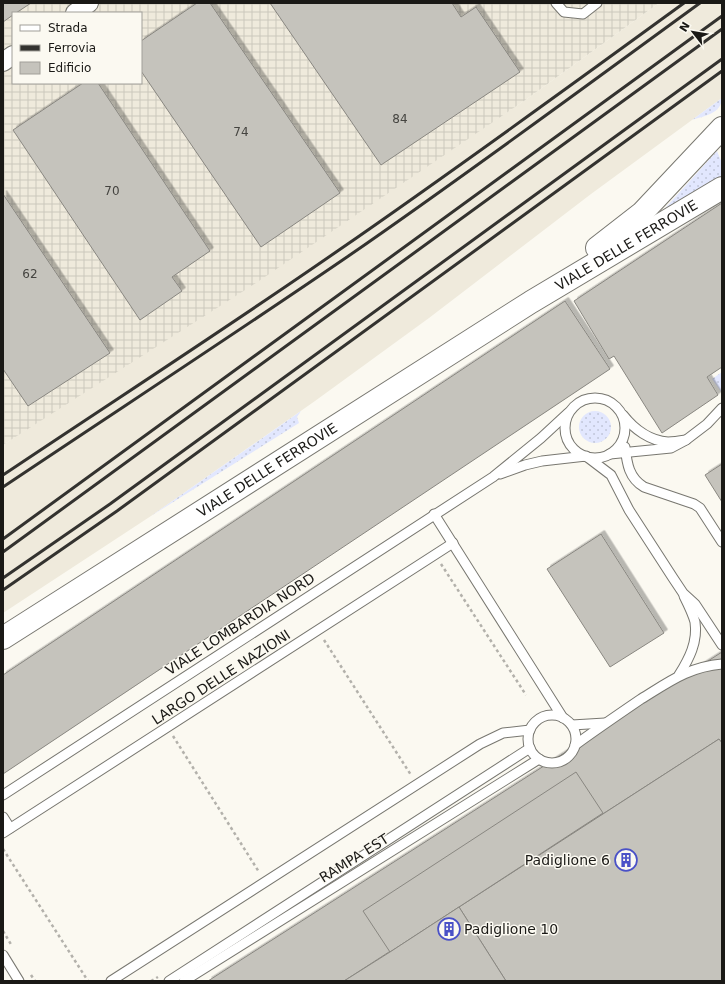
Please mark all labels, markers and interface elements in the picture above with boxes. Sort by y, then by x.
legend [12,12,142,84]
north arrow [673,12,713,52]
text: N [677,20,693,34]
text: Strada [48,21,88,35]
text: Ferrovia [48,41,96,55]
text: Edificio [48,61,91,75]
house number: 84 [392,112,408,126]
house number: 74 [233,125,249,139]
house number: 70 [104,184,120,198]
street label: VIALE DELLE FERROVIE [552,196,700,294]
house number: 62 [22,267,38,281]
street label: VIALE DELLE FERROVIE [194,420,340,520]
street label: VIALE LOMBARDIA NORD [162,570,318,678]
street label: LARGO DELLE NAZIONI [149,626,293,728]
street label: RAMPA EST [316,830,392,886]
building icon: Padiglione 6 [613,847,639,873]
place label: Padiglione 6 [525,852,610,868]
building icon: Padiglione 10 [436,916,462,942]
place label: Padiglione 10 [464,921,558,937]

